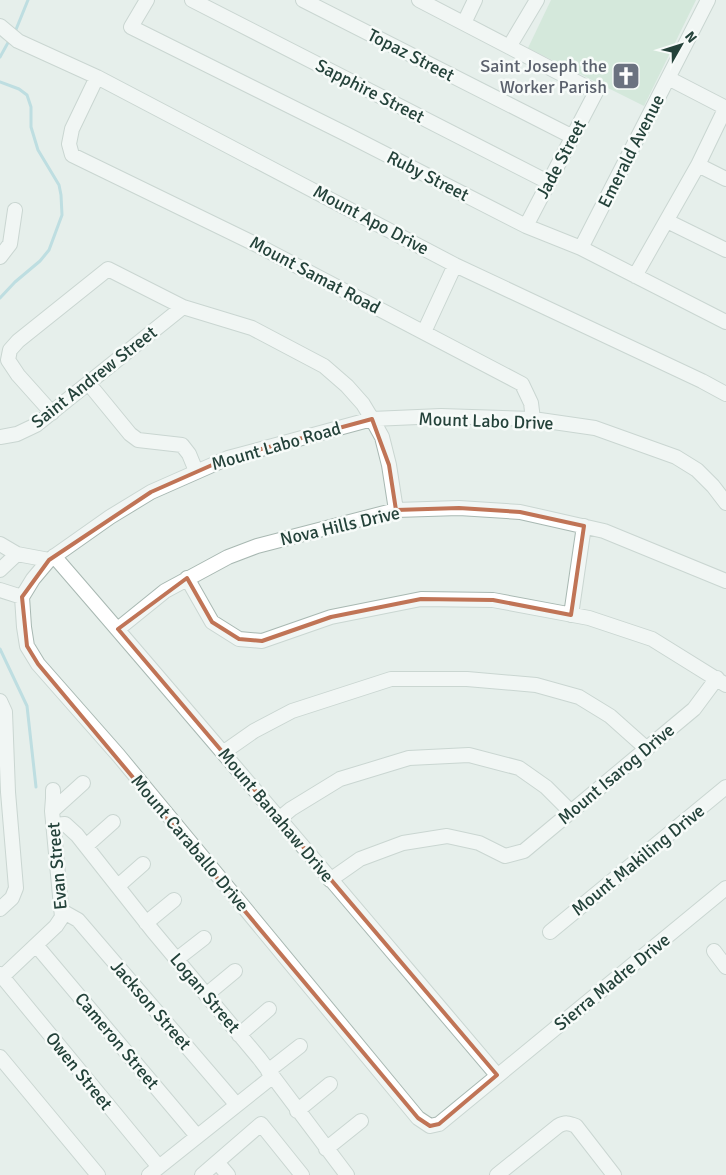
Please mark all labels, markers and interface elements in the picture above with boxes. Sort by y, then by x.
north arrow [656,20,706,70]
street label: Topaz Street [364,24,458,86]
text: N [681,28,700,46]
street label: Sapphire Street [312,54,428,128]
place label: Saint Joseph the Worker Parish [480,55,607,98]
church icon: Saint Joseph the Worker Parish [611,61,641,91]
street label: Emerald Avenue [593,91,669,211]
street label: Jade Street [531,116,591,202]
street label: Ruby Street [383,146,473,206]
street label: Mount Apo Drive [309,180,433,260]
street label: Mount Samat Road [246,231,384,319]
street label: Saint Andrew Street [27,321,161,433]
street label: Mount Labo Drive [418,408,554,434]
street label: Mount Labo Road [209,417,343,475]
street label: Nova Hills Drive [278,502,402,550]
street label: Mount Isarog Drive [553,719,679,829]
street label: Mount Banahaw Drive [213,743,339,887]
street label: Mount Caraballo Drive [126,770,254,916]
street label: Mount Makiling Drive [567,800,709,920]
street label: Evan Street [42,821,72,911]
street label: Sierra Madre Drive [550,929,674,1035]
street label: Logan Street [165,949,245,1037]
street label: Jackson Street [106,955,196,1055]
street label: Cameron Street [70,988,164,1094]
street label: Owen Street [41,1027,117,1115]

